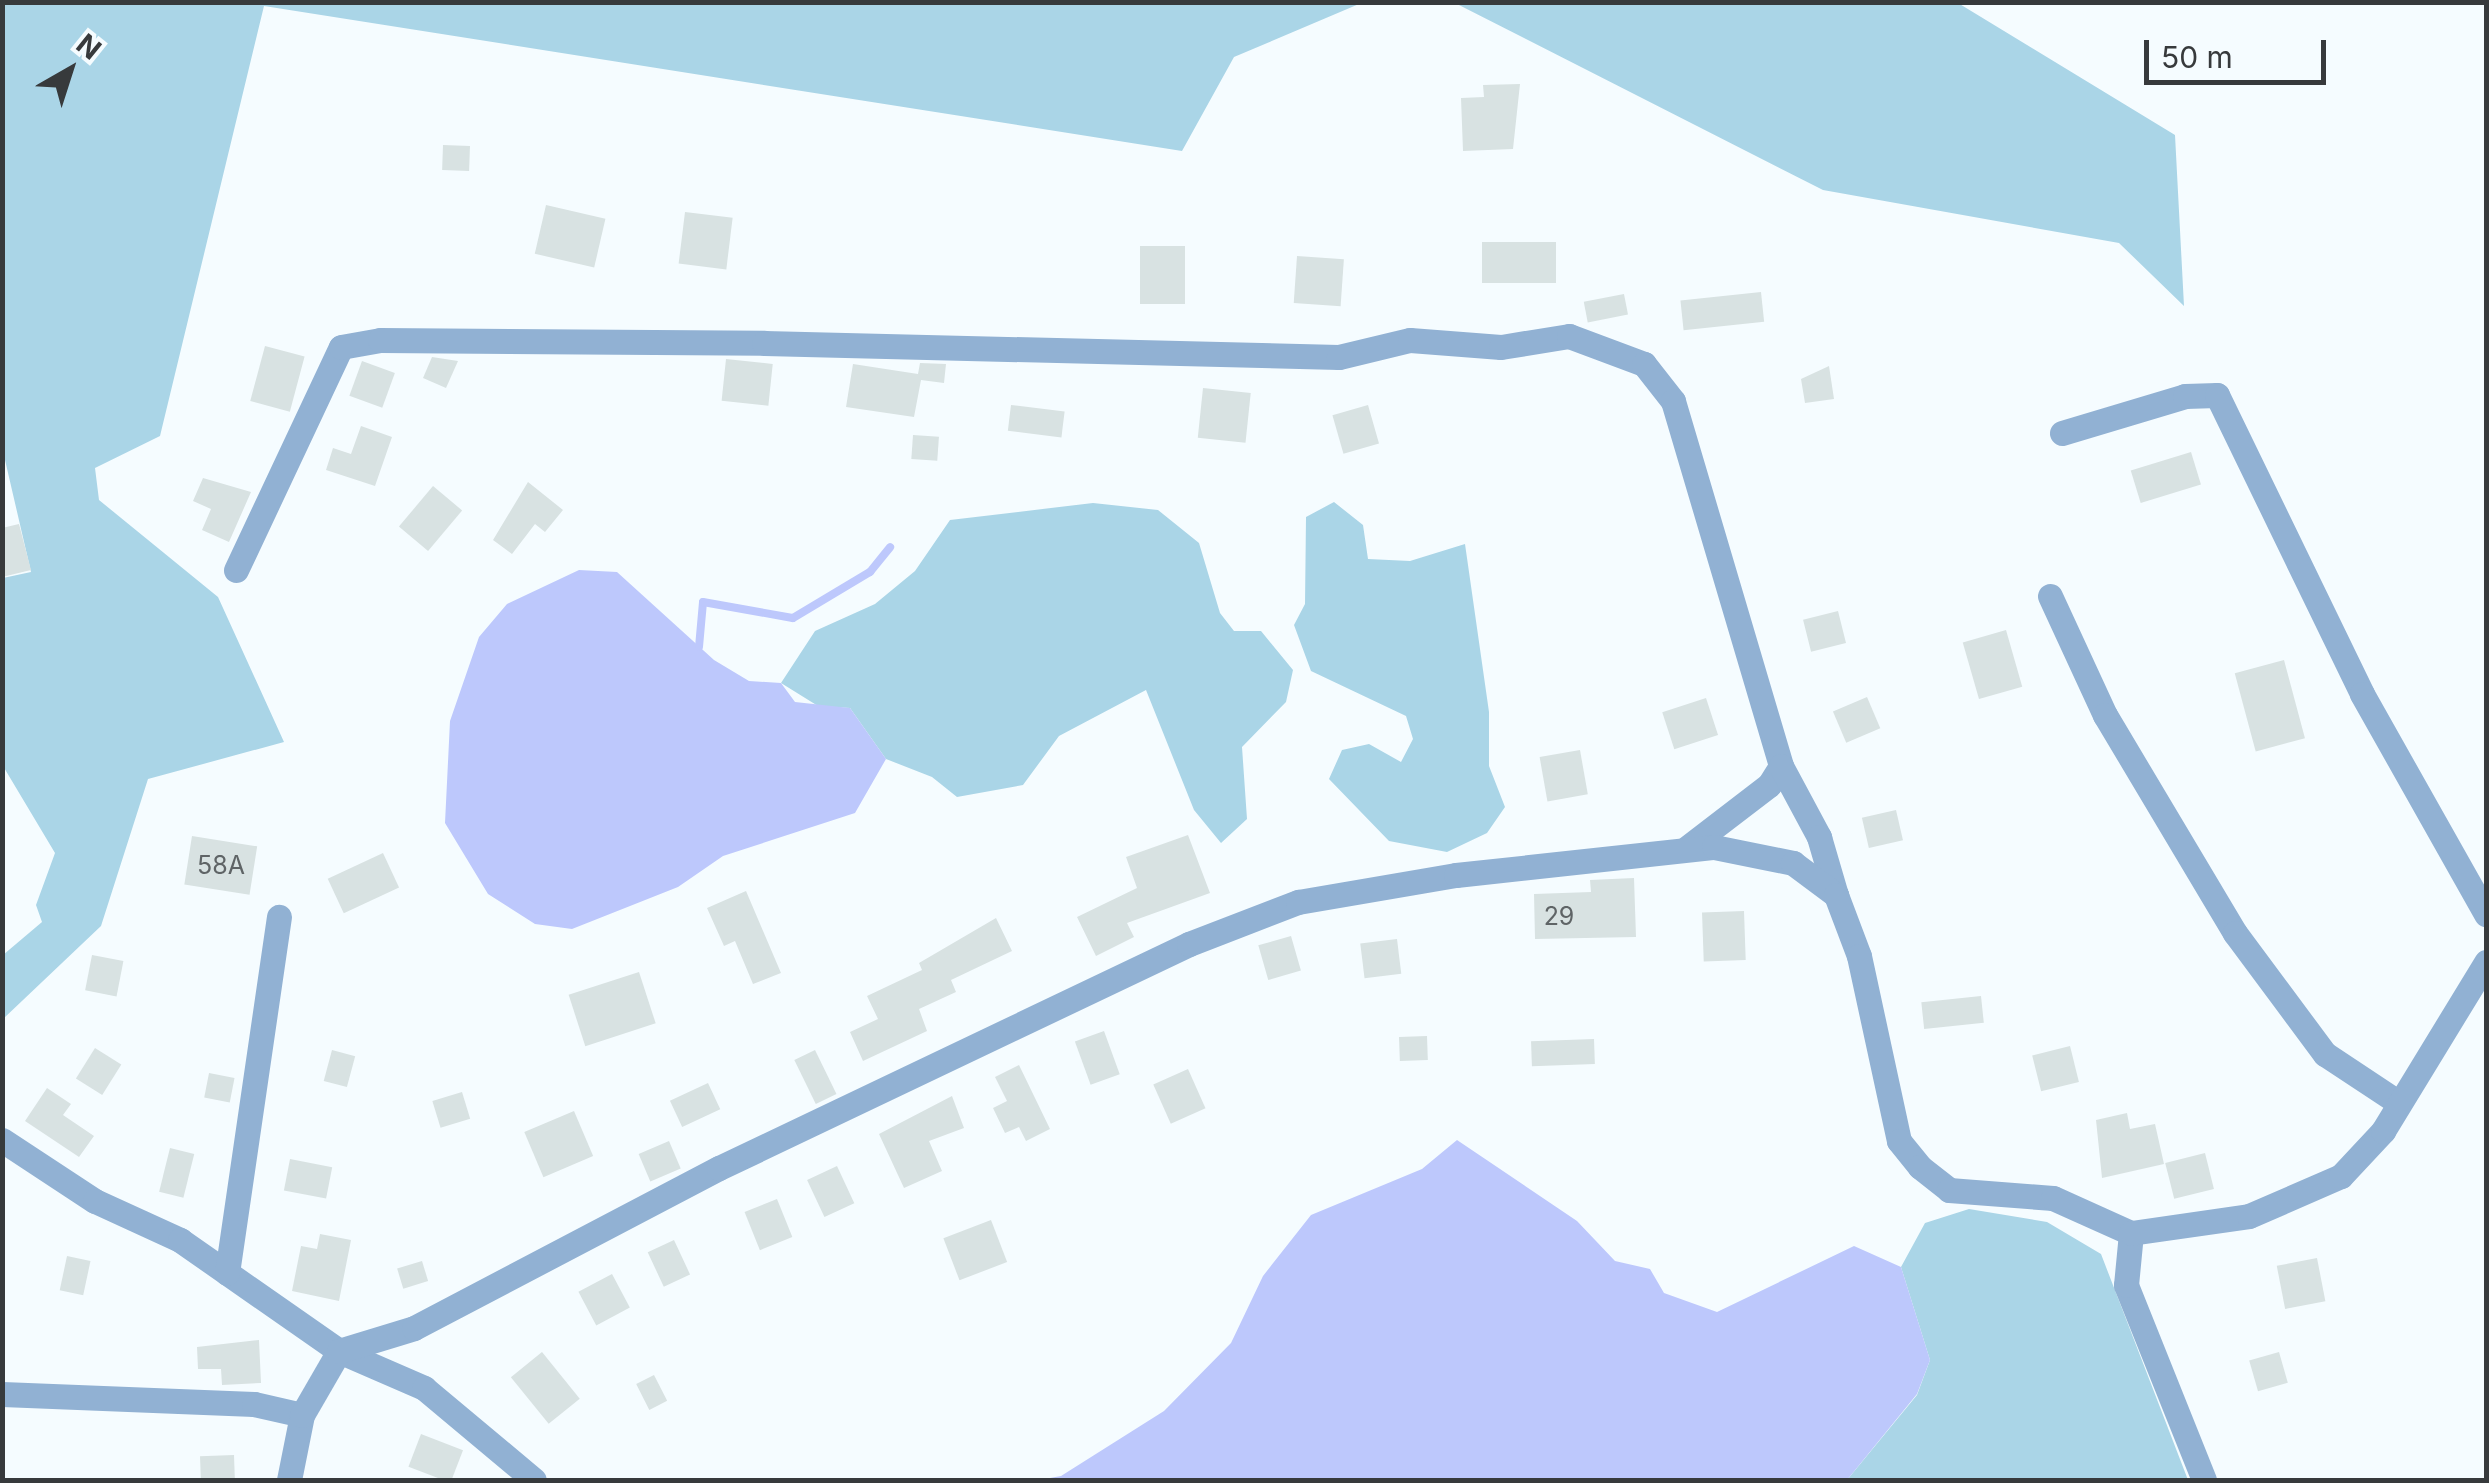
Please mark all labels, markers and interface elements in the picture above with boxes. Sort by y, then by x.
north arrow [20,20,120,120]
scale bar [2149,20,2332,82]
text: N [70,27,108,67]
text: 50 m [2161,39,2233,75]
house number: 58А [197,850,245,880]
house number: 29 [1544,901,1574,931]

